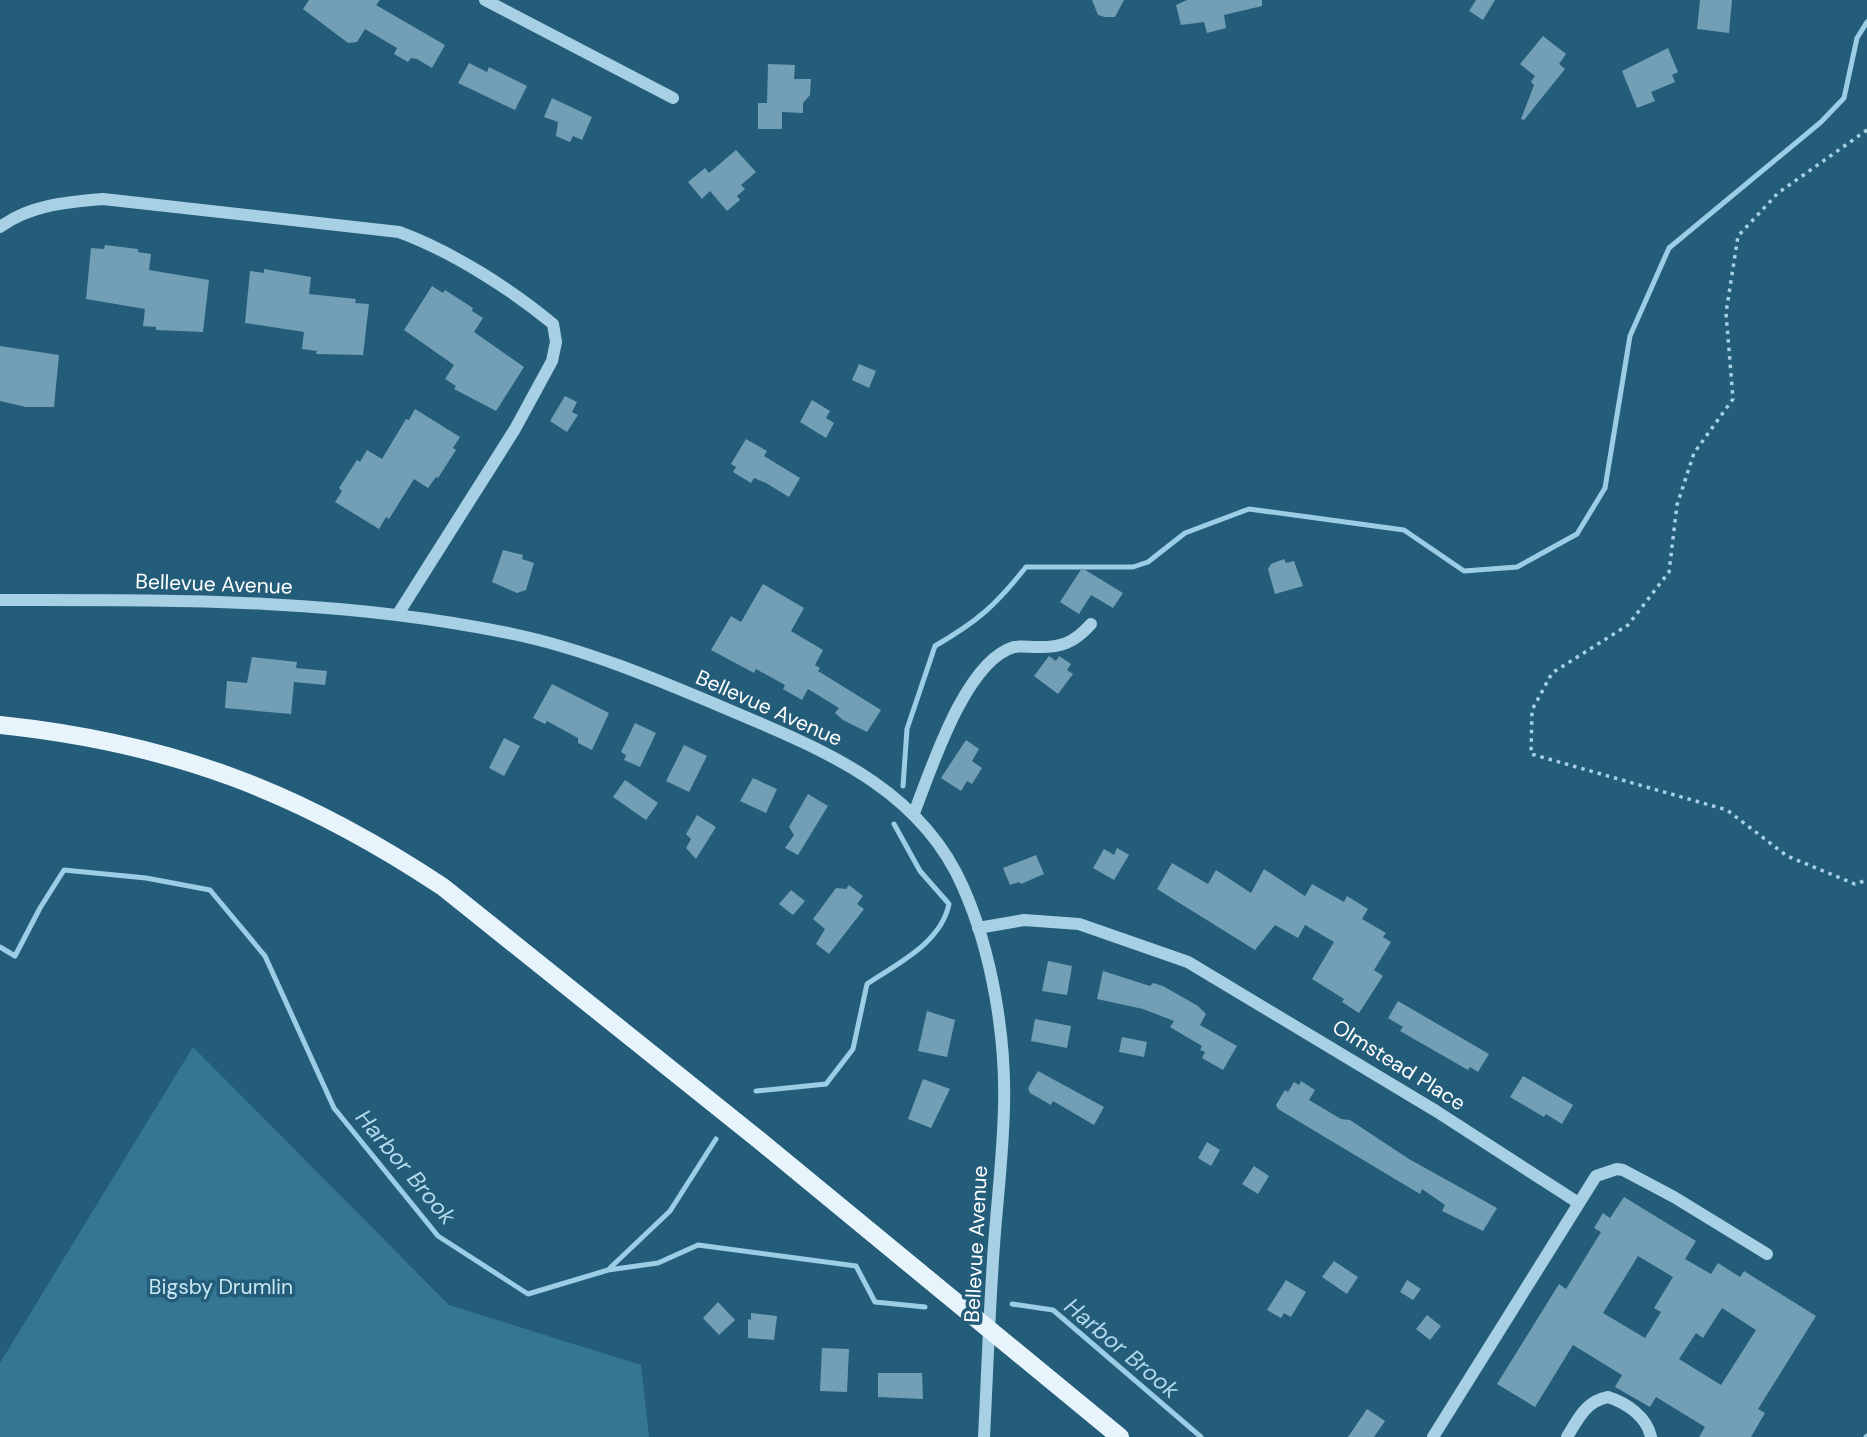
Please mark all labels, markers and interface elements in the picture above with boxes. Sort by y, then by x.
street label: Bellevue Avenue [135,567,293,601]
street label: Bellevue Avenue [691,663,847,753]
street label: Olmstead Place [1327,1013,1471,1117]
water label: Harbor Brook [349,1103,463,1231]
street label: Bellevue Avenue [958,1165,994,1323]
park label: Bigsby Drumlin [149,1273,293,1301]
water label: Harbor Brook [1058,1291,1186,1405]

